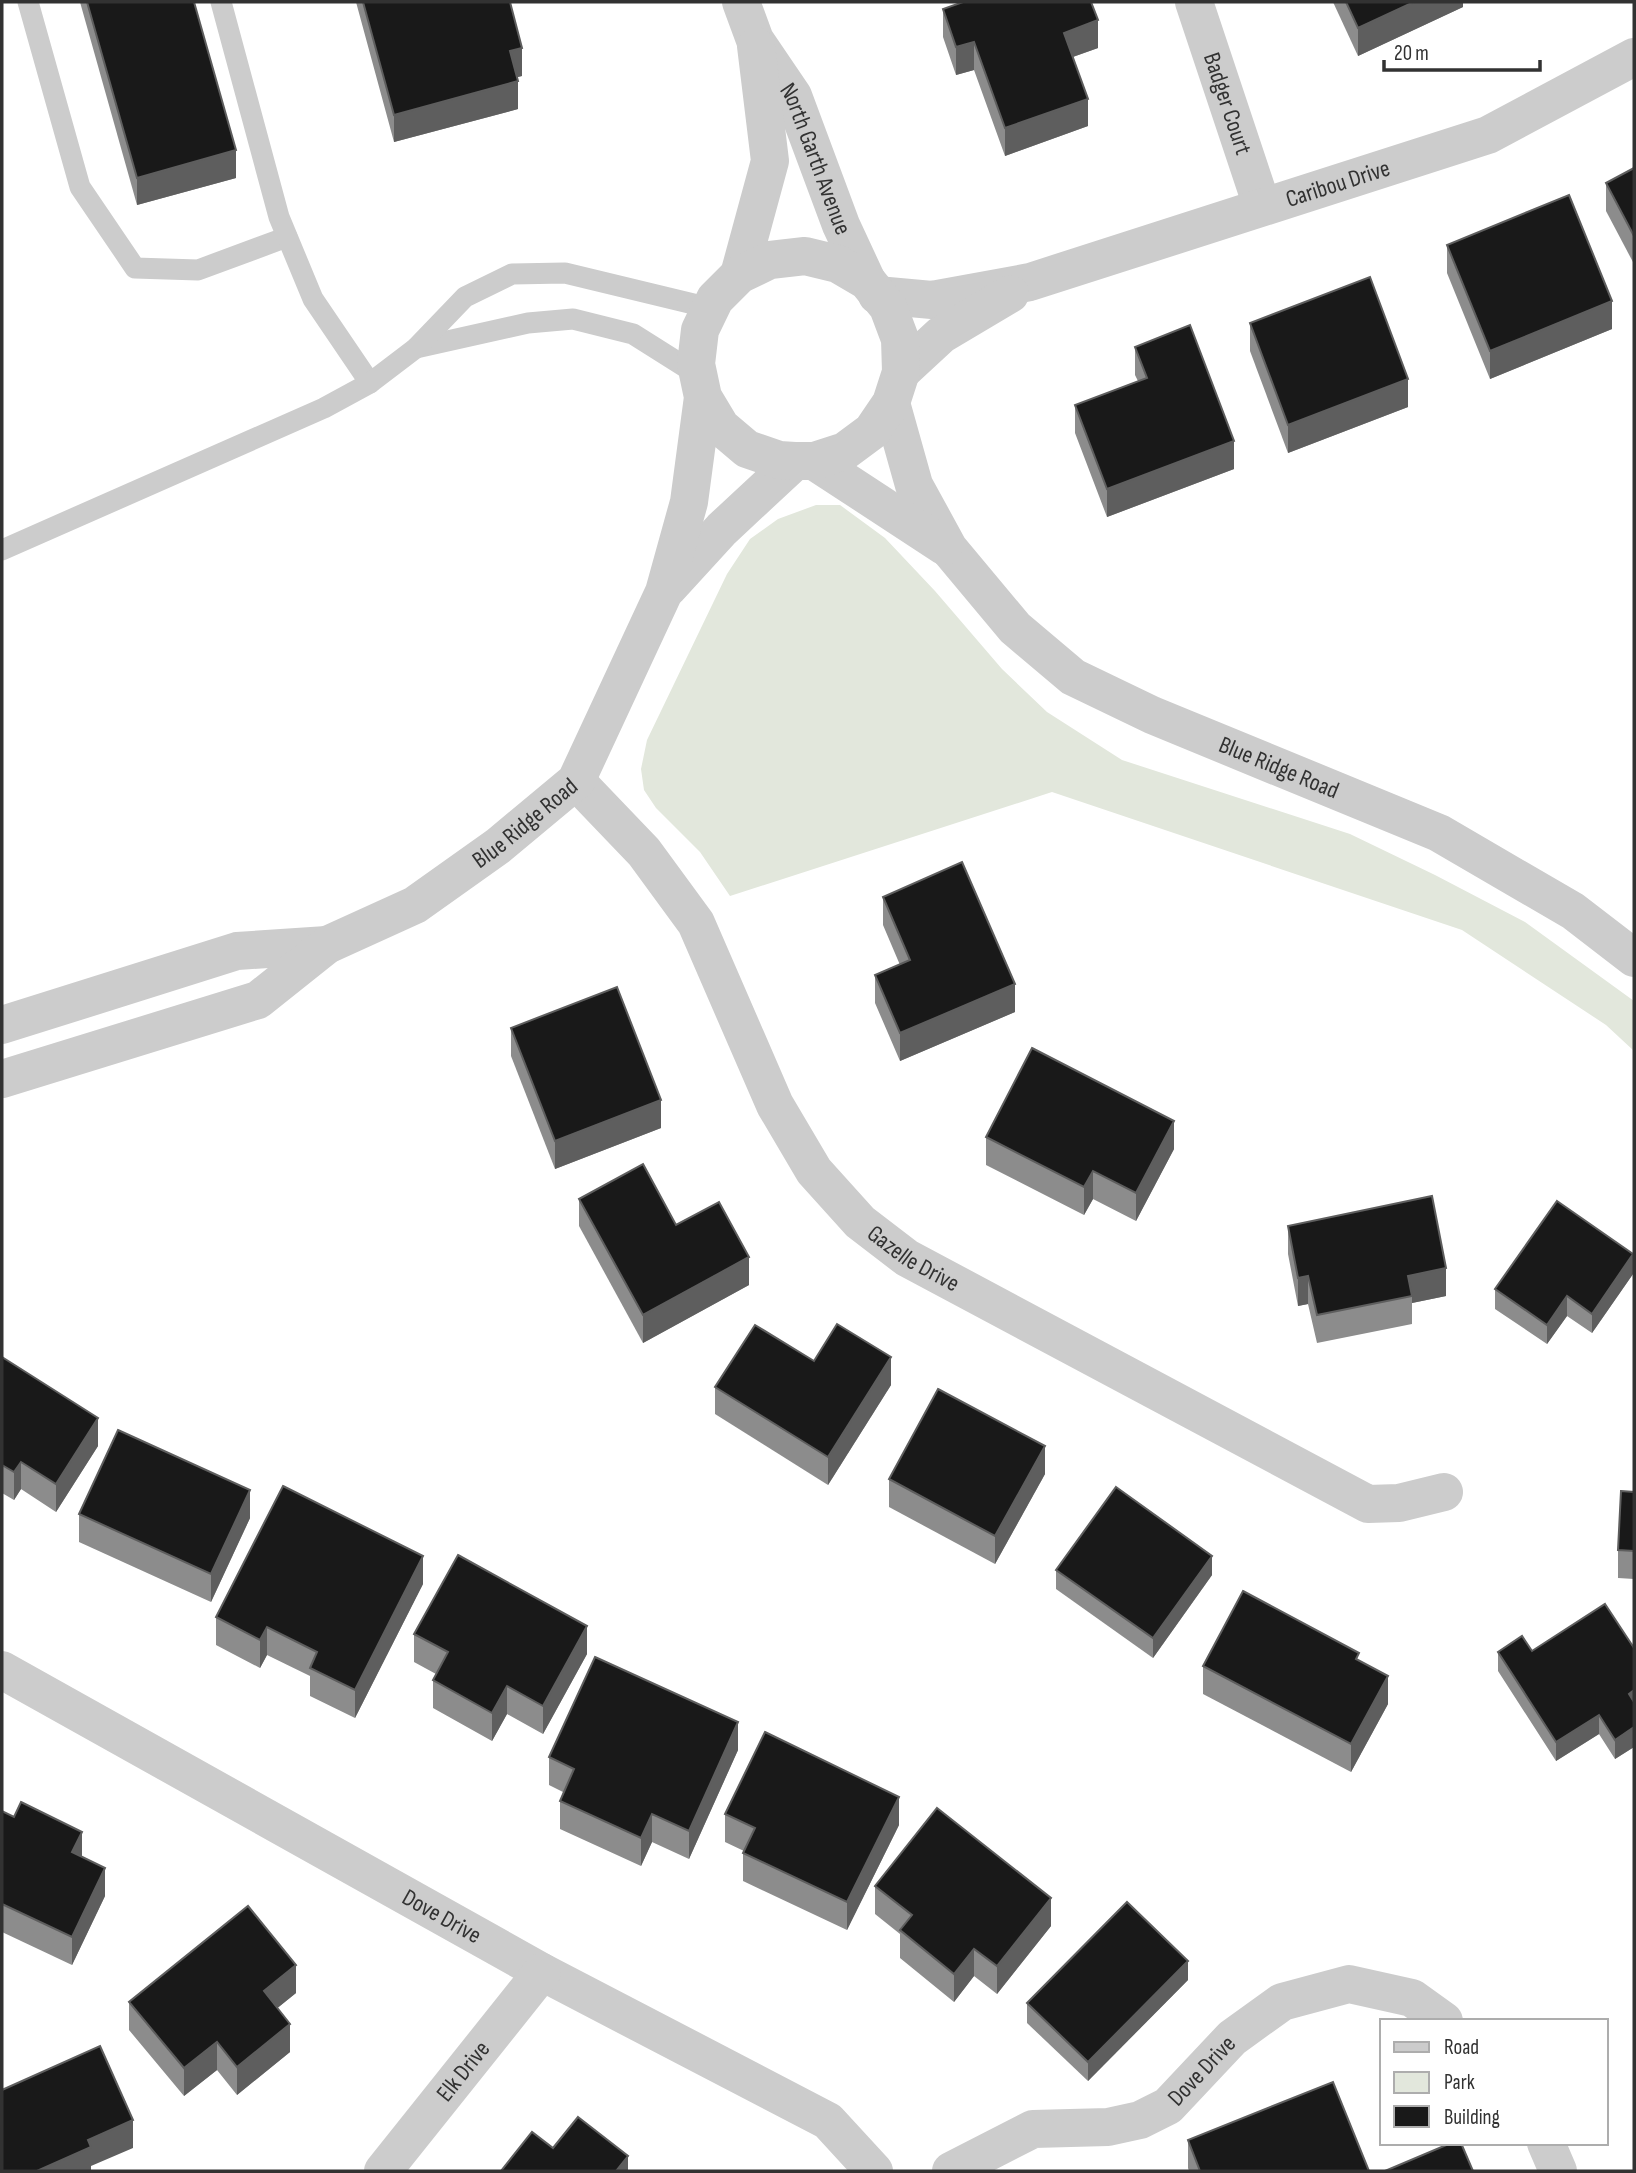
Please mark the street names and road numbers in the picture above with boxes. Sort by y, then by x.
street label: Badger Court [1197,49,1258,158]
street label: North Garth Avenue [773,78,857,239]
street label: Caribou Drive [1282,153,1393,214]
street label: Blue Ridge Road [1214,730,1343,805]
street label: Blue Ridge Road [467,772,584,875]
street label: Gazelle Drive [861,1219,964,1298]
street label: Dove Drive [397,1883,486,1950]
street label: Dove Drive [1162,2030,1242,2112]
street label: Elk Drive [430,2035,496,2107]

